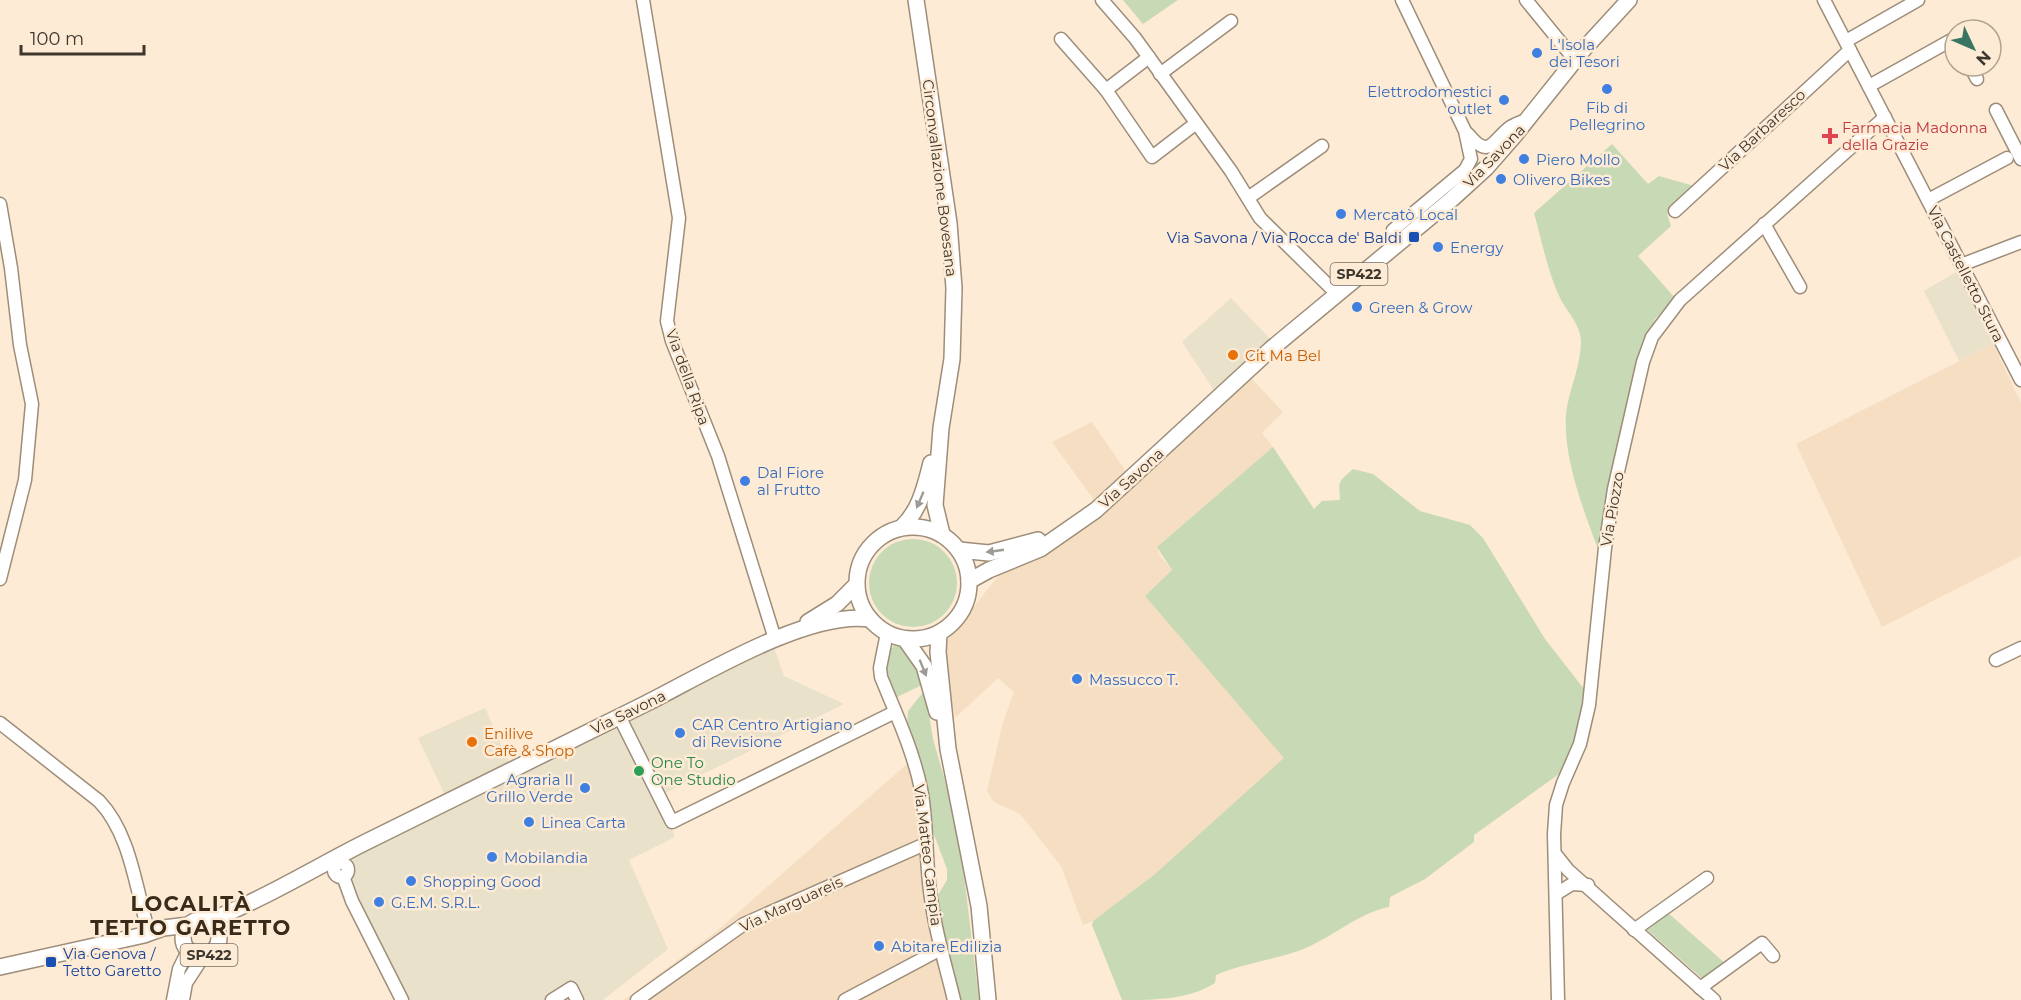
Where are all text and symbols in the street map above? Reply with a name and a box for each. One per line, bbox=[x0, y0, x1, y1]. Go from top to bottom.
scale bar bbox=[21, 18, 144, 56]
north arrow bbox=[1943, 18, 2003, 78]
text: 100 m bbox=[30, 28, 84, 50]
place label: L'Isola dei Tesori bbox=[1549, 35, 1620, 71]
marker: L'Isola dei Tesori bbox=[1530, 46, 1544, 60]
text: N bbox=[1972, 47, 1995, 69]
street label: Circonvallazione Bovesana bbox=[918, 78, 962, 278]
place label: Elettrodomestici outlet bbox=[1367, 82, 1492, 118]
marker: Fib di Pellegrino bbox=[1600, 82, 1614, 96]
street label: Via Barbaresco bbox=[1715, 85, 1809, 175]
marker: Elettrodomestici outlet bbox=[1497, 93, 1511, 107]
place label: Fib di Pellegrino bbox=[1569, 98, 1645, 134]
place label: Farmacia Madonna della Grazie bbox=[1842, 118, 1988, 154]
street label: Via Savona bbox=[1459, 120, 1529, 192]
marker: Farmacia Madonna della Grazie bbox=[1823, 129, 1837, 143]
place label: Piero Mollo bbox=[1536, 150, 1620, 169]
marker: Piero Mollo bbox=[1517, 152, 1531, 166]
place label: Olivero Bikes bbox=[1513, 170, 1610, 189]
marker: Olivero Bikes bbox=[1494, 172, 1508, 186]
street label: Via Castelletto Stura bbox=[1923, 203, 2009, 345]
place label: Mercatò Local bbox=[1353, 205, 1458, 224]
marker: Mercatò Local bbox=[1334, 207, 1348, 221]
place label: Via Savona / Via Rocca de' Baldi bbox=[1167, 228, 1402, 247]
marker: Via Savona / Via Rocca de' Baldi bbox=[1407, 230, 1421, 244]
place label: Energy bbox=[1450, 238, 1504, 257]
marker: Energy bbox=[1431, 240, 1445, 254]
road number: SP422 bbox=[1330, 263, 1388, 285]
place label: Green & Grow bbox=[1369, 298, 1473, 317]
marker: Green & Grow bbox=[1350, 300, 1364, 314]
street label: Via della Ripa bbox=[662, 326, 714, 428]
place label: Cit Ma Bel bbox=[1245, 346, 1321, 365]
marker: Cit Ma Bel bbox=[1226, 348, 1240, 362]
street label: Via Savona bbox=[1094, 444, 1168, 512]
place label: Dal Fiore al Frutto bbox=[757, 463, 824, 499]
street label: Via Piozzo bbox=[1596, 470, 1628, 548]
marker: Dal Fiore al Frutto bbox=[738, 474, 752, 488]
one-way arrow bbox=[915, 492, 924, 509]
one-way arrow bbox=[985, 547, 1004, 556]
one-way arrow bbox=[918, 659, 928, 677]
place label: Massucco T. bbox=[1089, 670, 1178, 689]
marker: Massucco T. bbox=[1070, 672, 1084, 686]
street label: Via Savona bbox=[587, 686, 669, 738]
place label: CAR Centro Artigiano di Revisione bbox=[692, 715, 852, 751]
place label: Enilive Cafè & Shop bbox=[484, 724, 574, 760]
marker: CAR Centro Artigiano di Revisione bbox=[673, 726, 687, 740]
marker: Enilive Cafè & Shop bbox=[465, 735, 479, 749]
place label: One To One Studio bbox=[651, 753, 736, 789]
marker: One To One Studio bbox=[632, 764, 646, 778]
place label: Agraria Il Grillo Verde bbox=[486, 770, 573, 806]
marker: Agraria Il Grillo Verde bbox=[578, 781, 592, 795]
street label: Via Matteo Campia bbox=[910, 783, 946, 927]
place label: Linea Carta bbox=[541, 813, 626, 832]
marker: Linea Carta bbox=[522, 815, 536, 829]
place label: Mobilandia bbox=[504, 848, 588, 867]
marker: Mobilandia bbox=[485, 850, 499, 864]
place label: Shopping Good bbox=[423, 872, 541, 891]
street label: Via Marguareis bbox=[736, 872, 846, 936]
marker: Shopping Good bbox=[404, 874, 418, 888]
district label: LOCALITÀ TETTO GARETTO bbox=[90, 891, 292, 940]
place label: G.E.M. S.R.L. bbox=[391, 893, 480, 912]
marker: G.E.M. S.R.L. bbox=[372, 895, 386, 909]
place label: Abitare Edilizia bbox=[891, 937, 1002, 956]
marker: Abitare Edilizia bbox=[872, 939, 886, 953]
place label: Via Genova / Tetto Garetto bbox=[63, 944, 161, 980]
road number: SP422 bbox=[180, 944, 238, 966]
marker: Via Genova / Tetto Garetto bbox=[44, 955, 58, 969]

